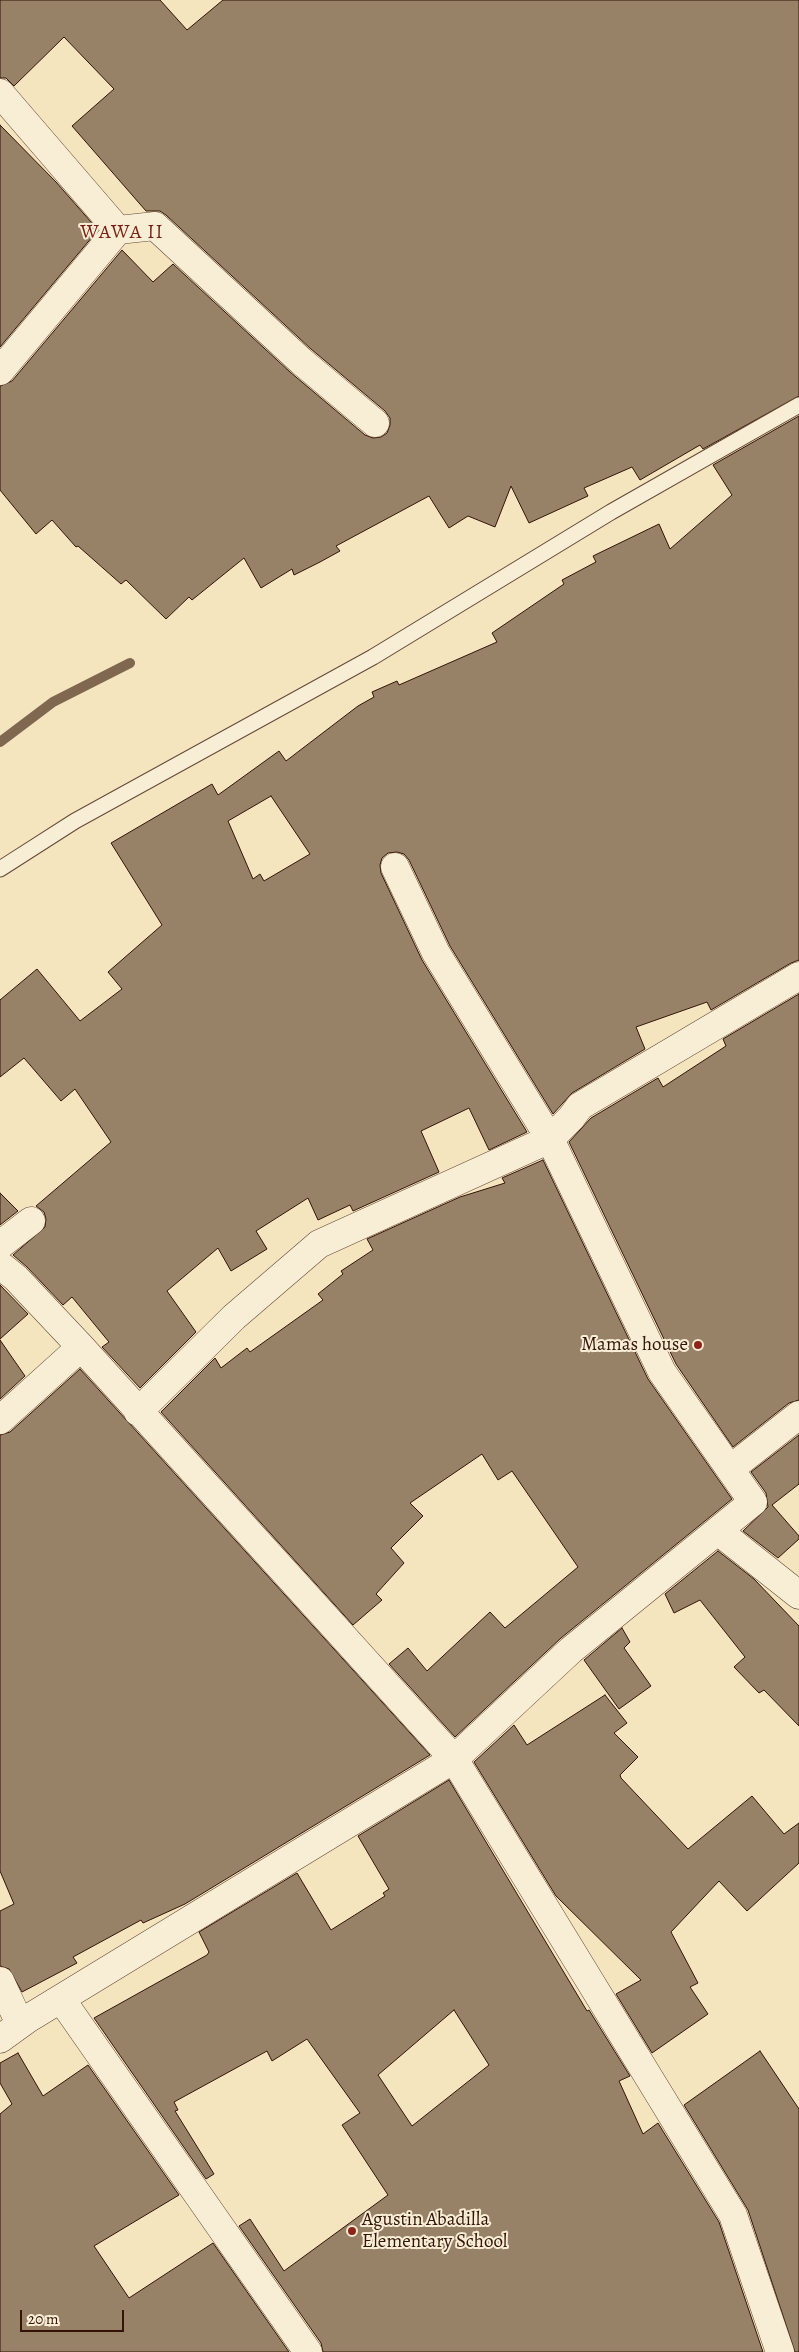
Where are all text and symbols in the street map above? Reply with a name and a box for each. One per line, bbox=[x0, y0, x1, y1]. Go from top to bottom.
district label: WAWA II bbox=[79, 221, 165, 245]
place label: Mamas house bbox=[581, 1334, 688, 1356]
marker: Mamas house bbox=[692, 1339, 704, 1351]
place label: Agustin Abadilla Elementary School bbox=[362, 2209, 507, 2253]
marker: Agustin Abadilla Elementary School bbox=[346, 2225, 358, 2237]
scale bar bbox=[22, 2300, 126, 2332]
text: 20 m bbox=[28, 2309, 59, 2329]

